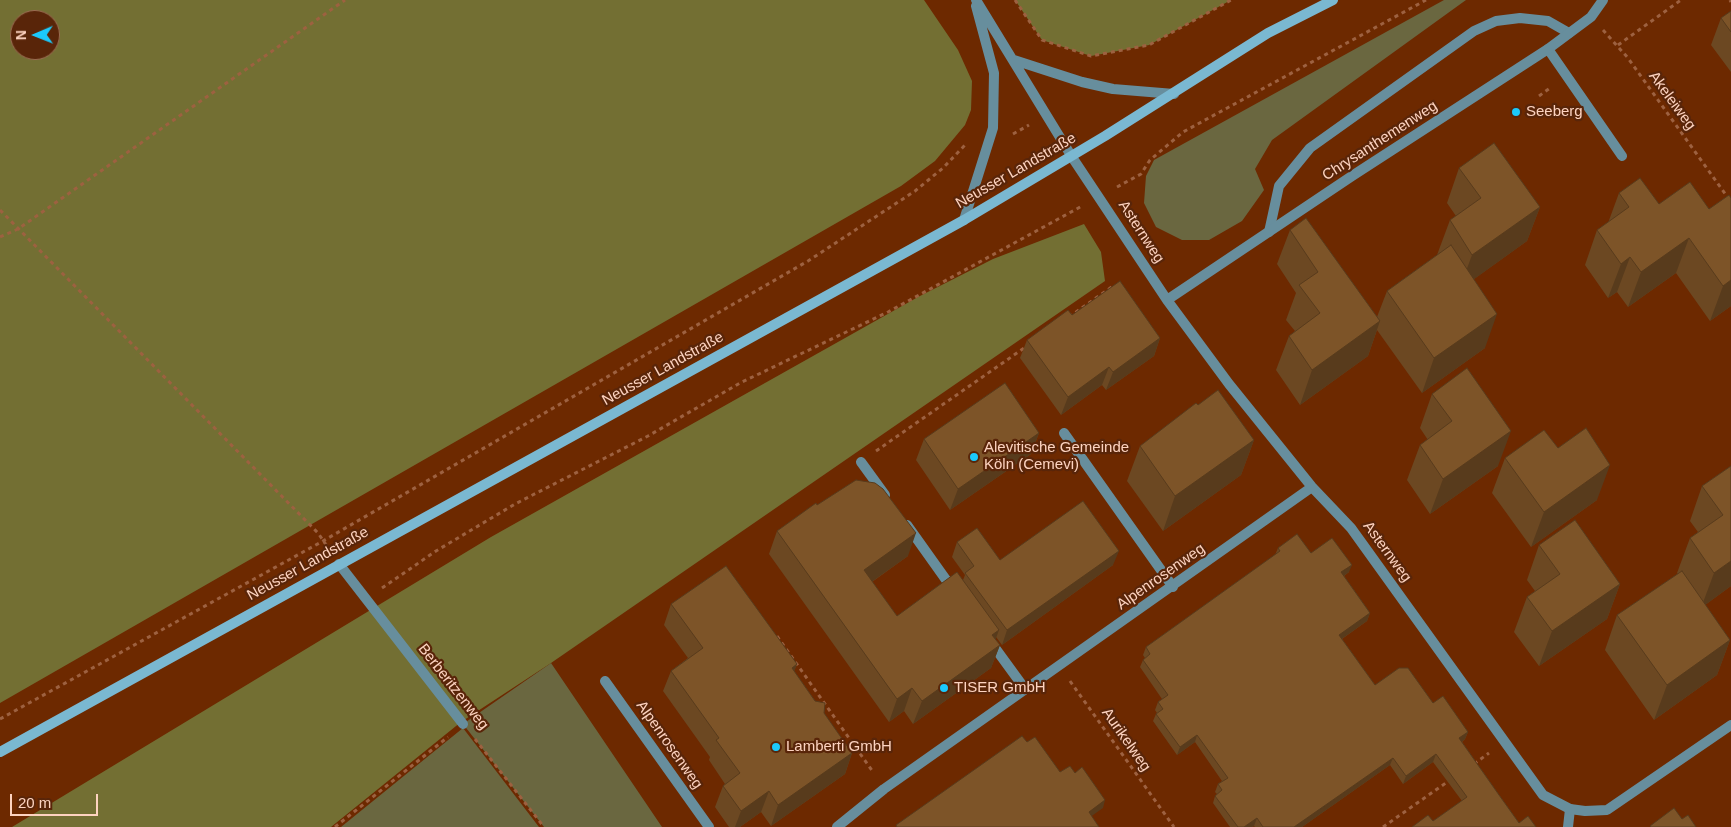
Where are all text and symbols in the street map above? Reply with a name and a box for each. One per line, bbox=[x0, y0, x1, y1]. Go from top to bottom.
north arrow bbox=[10, 10, 60, 60]
text: N bbox=[13, 30, 29, 40]
street label: Akeleiweg bbox=[1645, 68, 1699, 134]
street label: Chrysanthemenweg bbox=[1319, 97, 1441, 185]
place label: Seeberg bbox=[1526, 103, 1583, 121]
marker: Seeberg bbox=[1510, 106, 1522, 118]
street label: Neusser Landstraße bbox=[953, 129, 1079, 213]
street label: Asternweg bbox=[1114, 197, 1168, 267]
street label: Neusser Landstraße bbox=[599, 328, 727, 410]
place label: Alevitische Gemeinde Köln (Cemevi) bbox=[984, 439, 1129, 474]
marker: Alevitische Gemeinde Köln (Cemevi) bbox=[968, 451, 980, 463]
street label: Asternweg bbox=[1359, 518, 1415, 586]
street label: Neusser Landstraße bbox=[244, 523, 372, 605]
street label: Alpenrosenweg bbox=[1113, 540, 1209, 614]
street label: Berberitzenweg bbox=[414, 640, 492, 734]
place label: TISER GmbH bbox=[954, 679, 1046, 697]
marker: TISER GmbH bbox=[938, 682, 950, 694]
street label: Alpenrosenweg bbox=[632, 697, 706, 793]
street label: Aurikelweg bbox=[1098, 705, 1154, 775]
place label: Lamberti GmbH bbox=[786, 738, 892, 756]
marker: Lamberti GmbH bbox=[770, 741, 782, 753]
scale bar bbox=[12, 784, 100, 816]
text: 20 m bbox=[18, 794, 51, 811]

